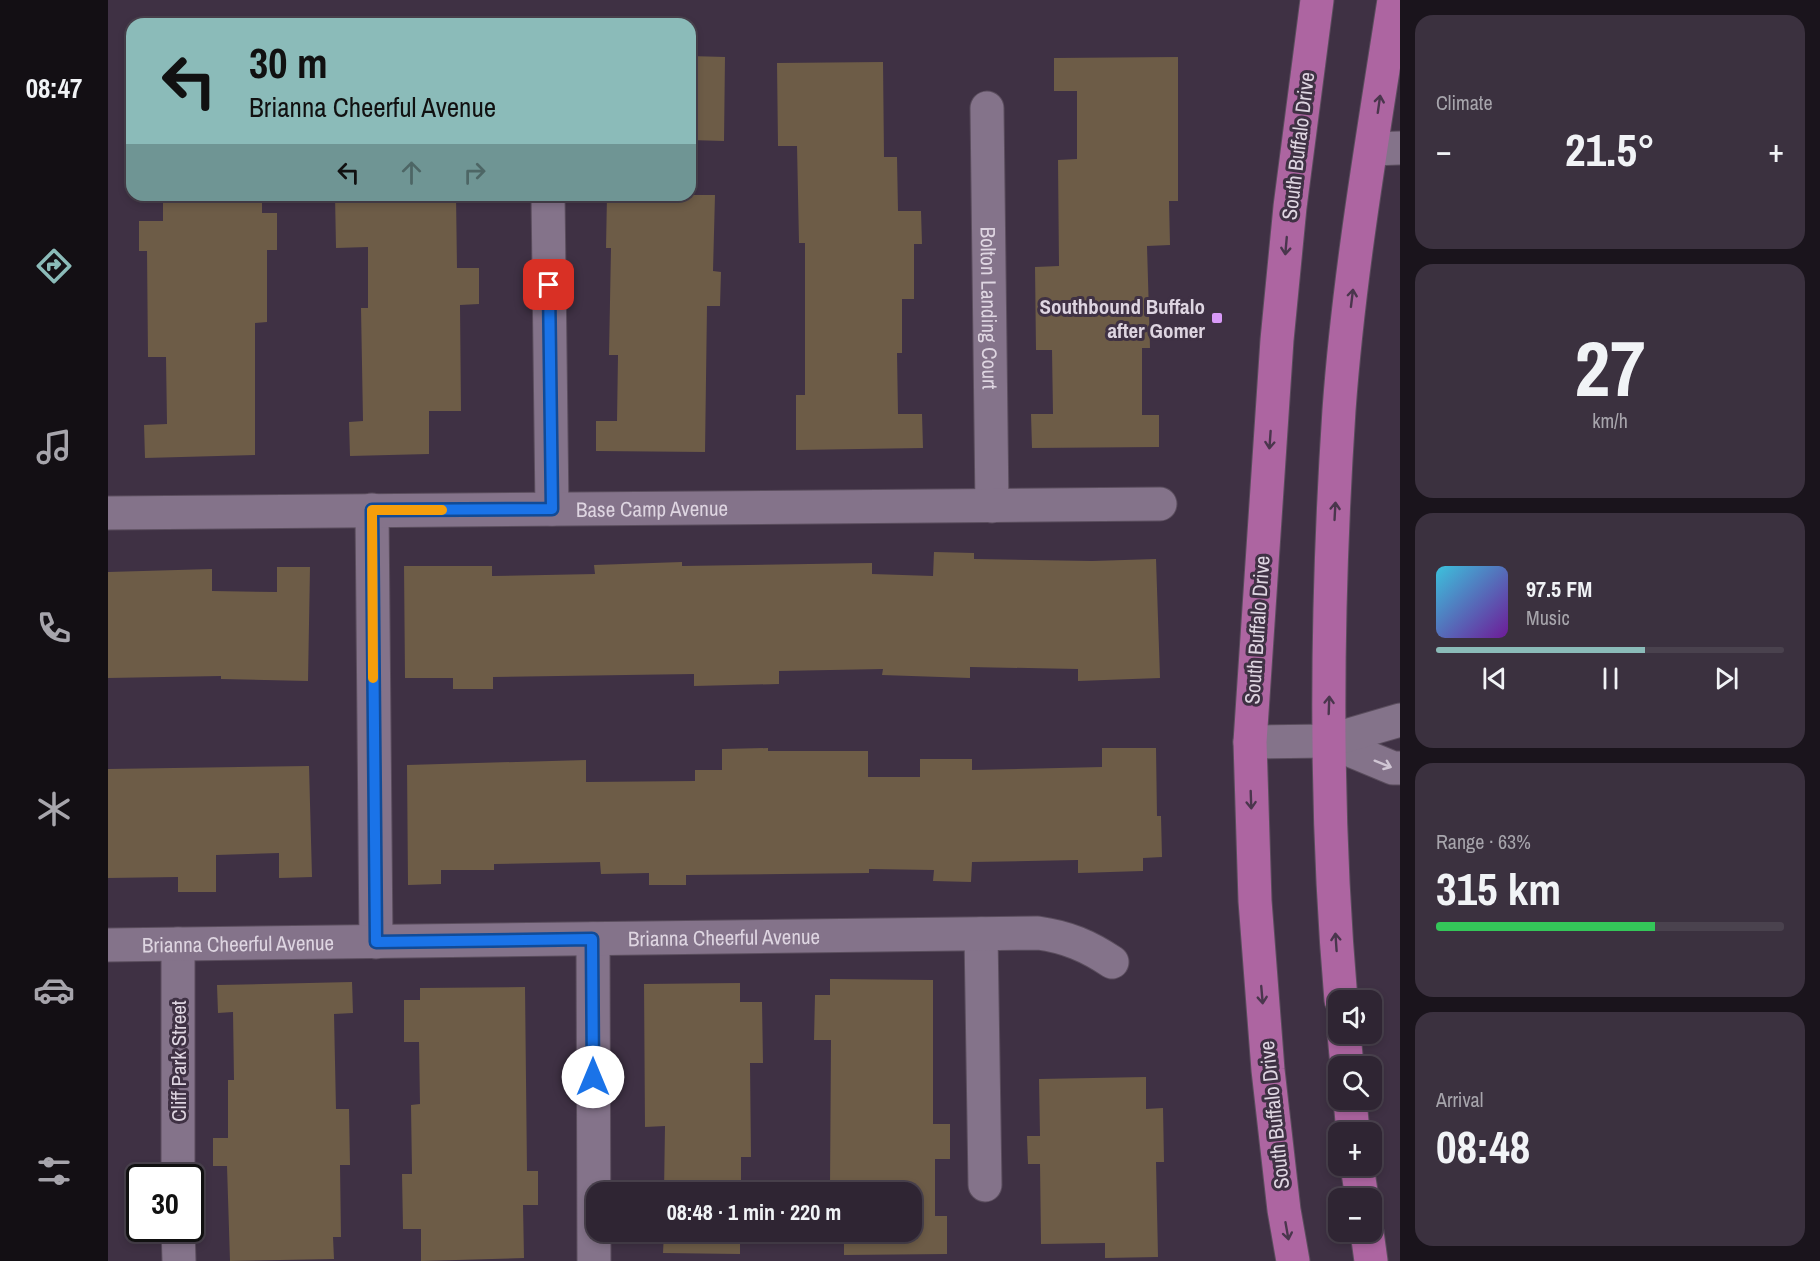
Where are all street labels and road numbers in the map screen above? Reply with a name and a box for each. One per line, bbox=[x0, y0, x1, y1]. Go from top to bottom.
street label: South Buffalo Drive bbox=[1275, 70, 1321, 222]
street label: Bolton Landing Court bbox=[974, 226, 1005, 390]
street label: Base Camp Avenue bbox=[576, 493, 728, 523]
street label: South Buffalo Drive bbox=[1237, 555, 1277, 705]
street label: Brianna Cheerful Avenue bbox=[628, 921, 820, 953]
street label: Brianna Cheerful Avenue bbox=[142, 928, 334, 959]
street label: Cliff Park Street bbox=[164, 1000, 193, 1122]
street label: South Buffalo Drive bbox=[1252, 1039, 1296, 1191]

